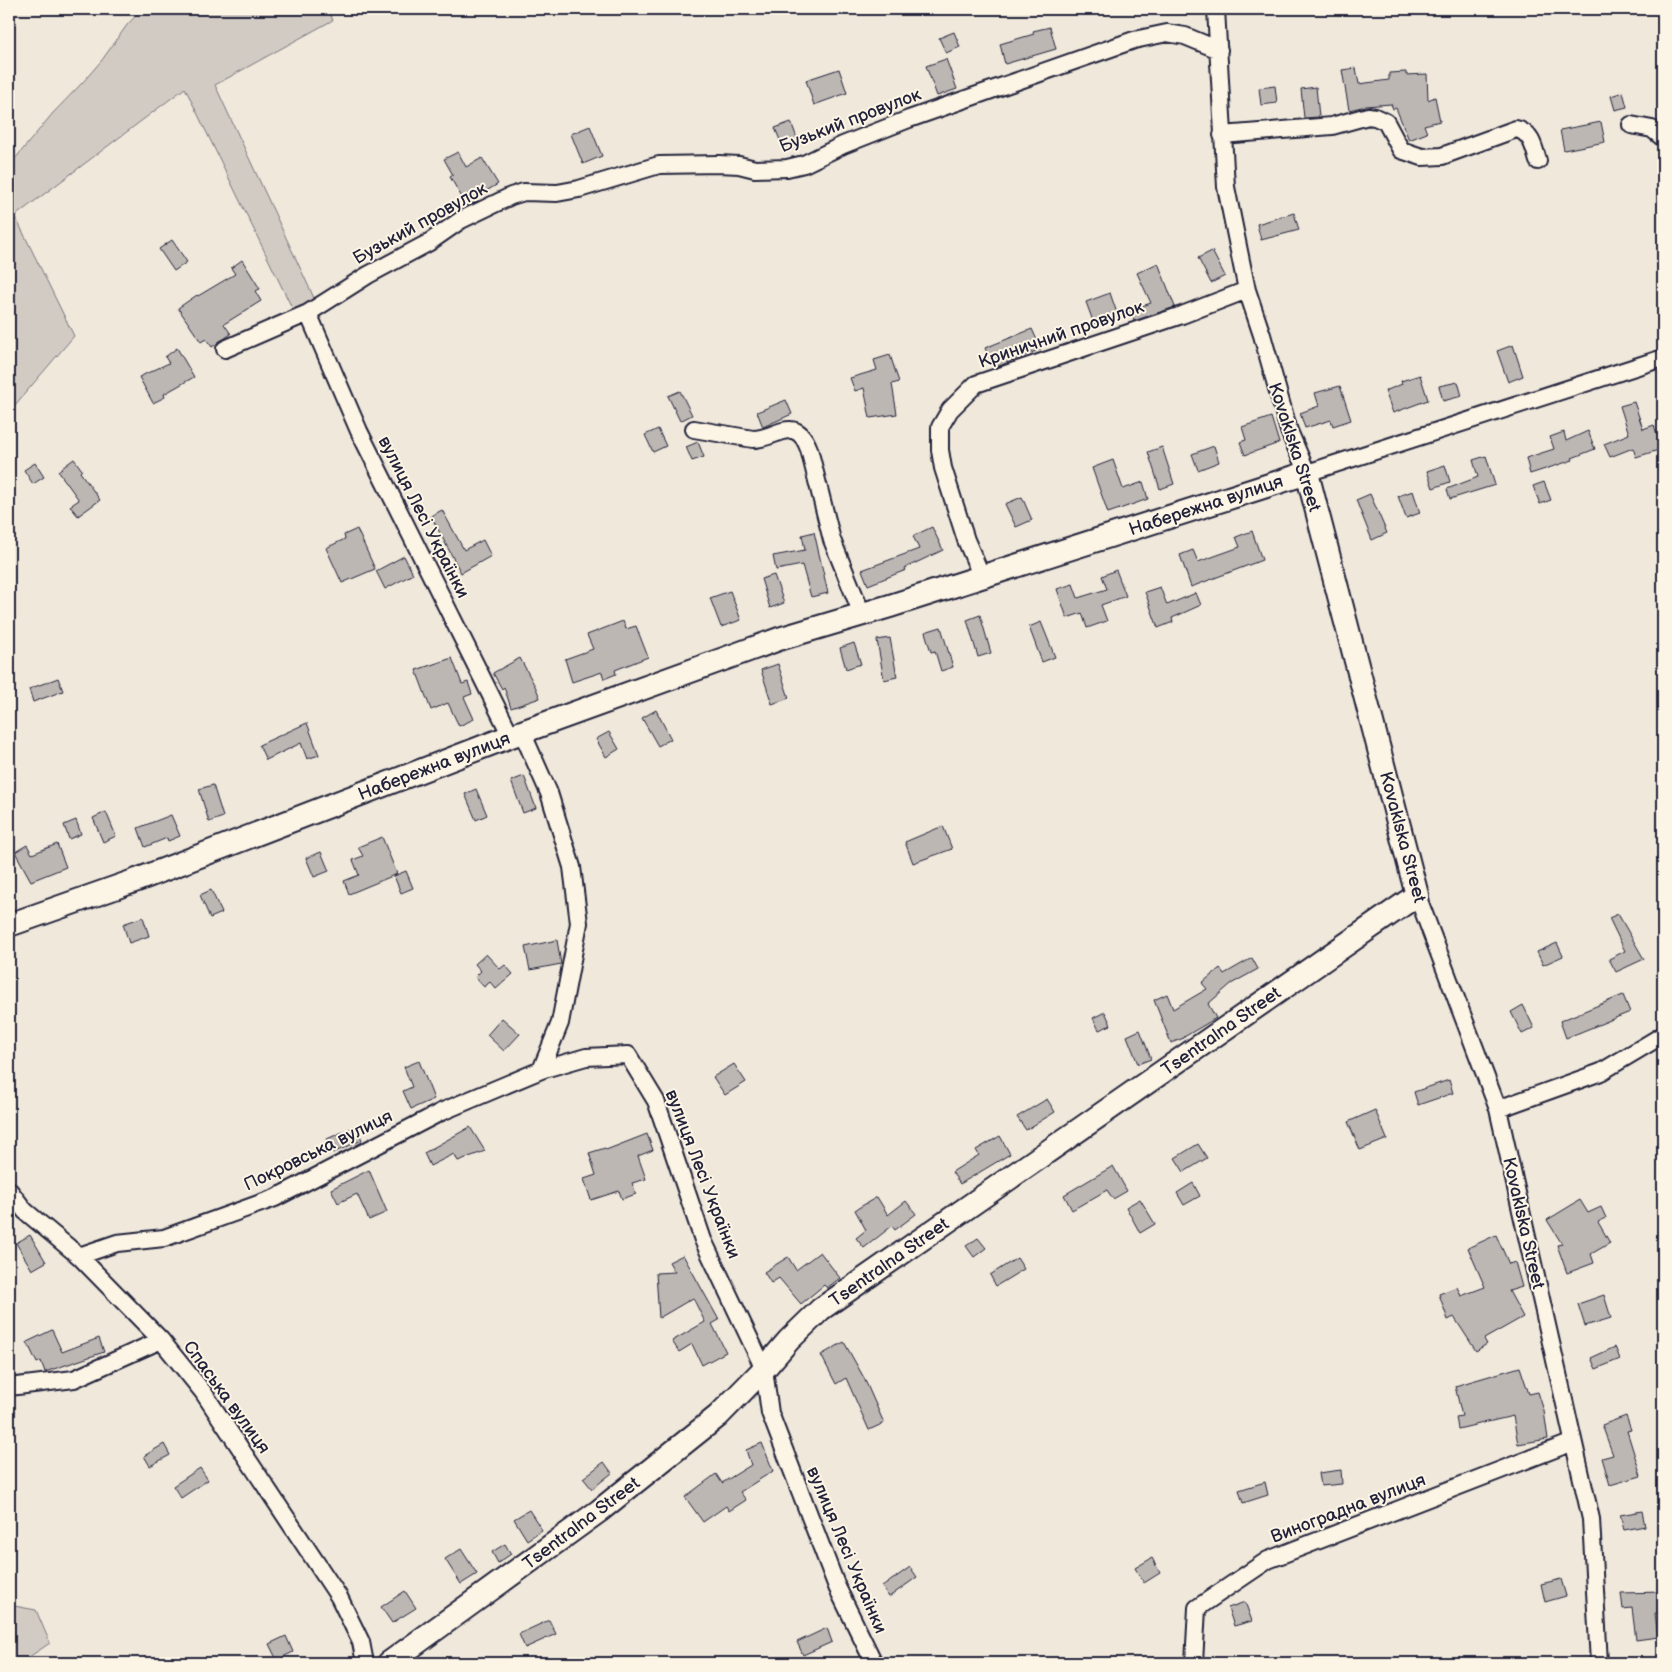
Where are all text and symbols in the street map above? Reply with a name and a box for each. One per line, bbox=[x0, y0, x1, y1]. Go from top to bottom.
street label: Бузький провулок bbox=[776, 84, 924, 157]
street label: Бузький провулок bbox=[350, 178, 491, 269]
street label: Криничний провулок bbox=[976, 296, 1147, 373]
street label: Kovaklska Street bbox=[1264, 380, 1325, 515]
street label: вулиця Лесі Українки bbox=[374, 433, 474, 602]
street label: Набережна вулиця bbox=[1126, 471, 1286, 540]
street label: Набережна вулиця bbox=[355, 728, 513, 805]
street label: Kovaklska Street bbox=[1375, 769, 1430, 905]
street label: Tsentralna Street bbox=[1158, 982, 1285, 1080]
street label: вулиця Лесі Українки bbox=[661, 1087, 744, 1262]
street label: Покровська вулиця bbox=[241, 1105, 396, 1196]
street label: Kovaklska Street bbox=[1498, 1155, 1549, 1291]
street label: Tsentralna Street bbox=[826, 1213, 953, 1311]
street label: Спаська вулиця bbox=[179, 1337, 275, 1458]
street label: вулиця Лесі Українки bbox=[802, 1464, 891, 1637]
street label: Виноградна вулиця bbox=[1268, 1469, 1429, 1548]
street label: Tsentralna Street bbox=[519, 1472, 644, 1574]

